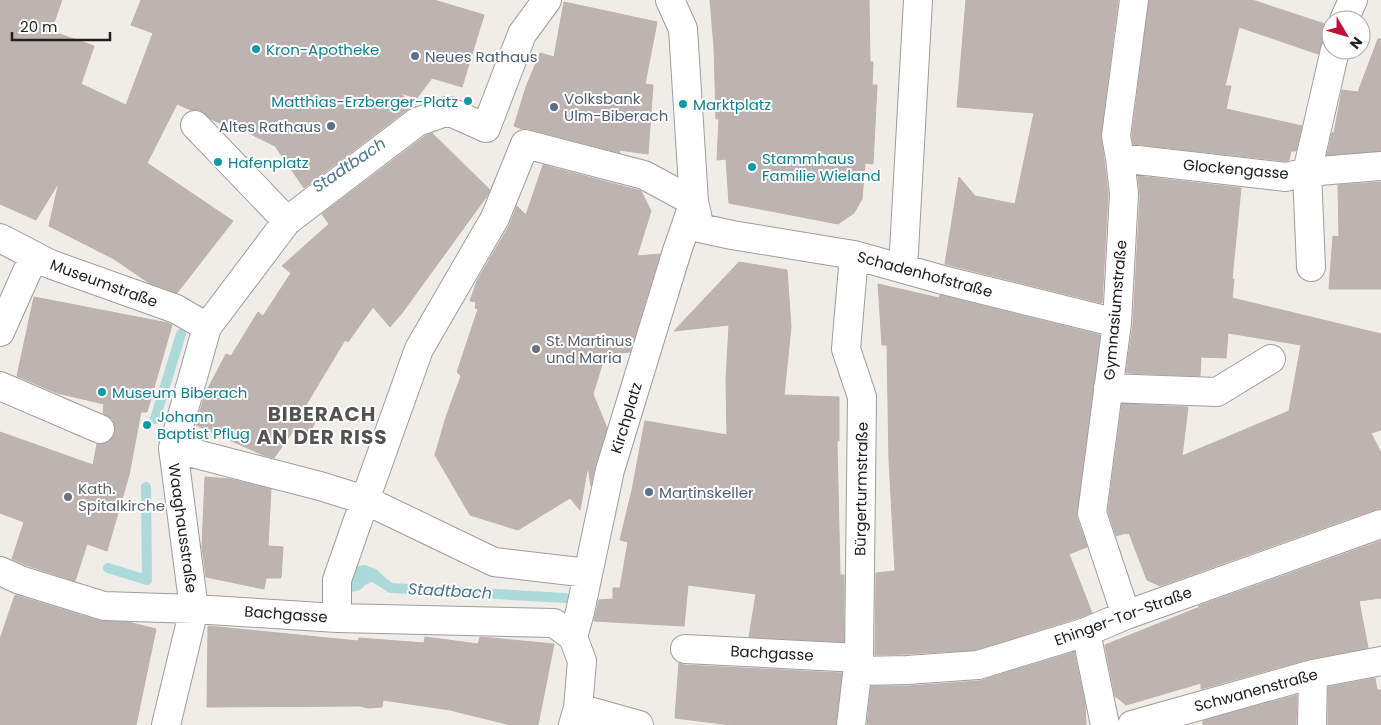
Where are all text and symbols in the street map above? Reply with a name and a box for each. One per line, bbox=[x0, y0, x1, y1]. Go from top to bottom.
scale bar bbox=[12, 10, 110, 42]
north arrow bbox=[1321, 10, 1371, 60]
text: 20 m bbox=[20, 16, 58, 37]
text: N bbox=[1345, 33, 1367, 53]
place label: Kron-Apotheke bbox=[266, 39, 379, 60]
marker: Kron-Apotheke bbox=[250, 43, 262, 55]
place label: Neues Rathaus bbox=[425, 46, 538, 67]
marker: Neues Rathaus bbox=[409, 50, 421, 62]
place label: Volksbank Ulm-Biberach bbox=[564, 88, 668, 126]
place label: Matthias-Erzberger-Platz bbox=[271, 91, 458, 112]
place label: Marktplatz bbox=[693, 94, 771, 115]
marker: Matthias-Erzberger-Platz bbox=[462, 95, 474, 107]
marker: Marktplatz bbox=[677, 98, 689, 110]
marker: Volksbank Ulm-Biberach bbox=[548, 101, 560, 113]
place label: Altes Rathaus bbox=[219, 116, 321, 137]
marker: Altes Rathaus bbox=[325, 120, 337, 132]
water label: Stadtbach bbox=[308, 132, 390, 198]
place label: Stammhaus Familie Wieland bbox=[762, 148, 881, 186]
place label: Hafenplatz bbox=[228, 152, 309, 173]
street label: Glockengasse bbox=[1182, 154, 1290, 184]
marker: Hafenplatz bbox=[212, 156, 224, 168]
marker: Stammhaus Familie Wieland bbox=[746, 161, 758, 173]
street label: Gymnasiumstraße bbox=[1098, 239, 1132, 381]
street label: Schadenhofstraße bbox=[855, 246, 995, 302]
street label: Museumstraße bbox=[47, 254, 161, 312]
place label: St. Martinus und Maria bbox=[546, 330, 632, 368]
marker: St. Martinus und Maria bbox=[530, 343, 542, 355]
street label: Kirchplatz bbox=[605, 380, 647, 456]
place label: Museum Biberach bbox=[112, 382, 247, 403]
marker: Museum Biberach bbox=[96, 386, 108, 398]
district label: BIBERACH AN DER RISS bbox=[256, 400, 388, 451]
place label: Johann Baptist Pflug bbox=[157, 406, 250, 444]
marker: Johann Baptist Pflug bbox=[141, 419, 153, 431]
street label: Bürgerturmstraße bbox=[849, 422, 873, 556]
street label: Waaghausstraße bbox=[164, 462, 202, 594]
place label: Kath. Spitalkirche bbox=[78, 478, 165, 516]
place label: Martinskeller bbox=[659, 482, 754, 503]
marker: Martinskeller bbox=[643, 486, 655, 498]
marker: Kath. Spitalkirche bbox=[62, 491, 74, 503]
water label: Stadtbach bbox=[407, 577, 493, 605]
street label: Ehinger-Tor-Straße bbox=[1051, 581, 1195, 651]
street label: Bachgasse bbox=[244, 601, 328, 627]
street label: Bachgasse bbox=[730, 640, 814, 666]
street label: Schwanenstraße bbox=[1192, 663, 1320, 717]

